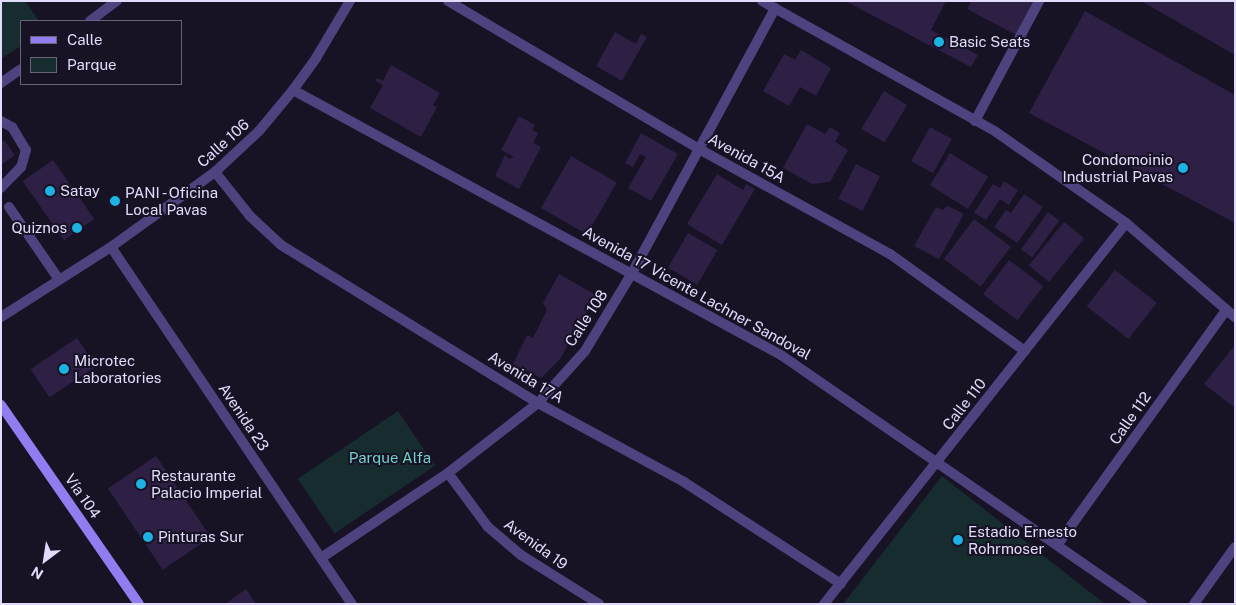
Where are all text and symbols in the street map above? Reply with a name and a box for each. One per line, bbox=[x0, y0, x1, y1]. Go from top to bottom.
legend bbox=[20, 20, 182, 85]
text: Calle bbox=[67, 31, 103, 48]
place label: Basic Seats bbox=[949, 33, 1030, 51]
marker: Basic Seats bbox=[933, 36, 945, 48]
text: Parque bbox=[67, 56, 117, 73]
street label: Calle 106 bbox=[193, 115, 253, 171]
street label: Avenida 15A bbox=[705, 129, 789, 187]
place label: Condomoinio Industrial Pavas bbox=[1062, 150, 1173, 185]
marker: Condomoinio Industrial Pavas bbox=[1177, 162, 1189, 174]
place label: Satay bbox=[60, 182, 100, 200]
place label: PANI - Oficina Local Pavas bbox=[125, 183, 222, 218]
marker: Satay bbox=[44, 185, 56, 197]
marker: PANI - Oficina Local Pavas bbox=[109, 195, 121, 207]
place label: Quiznos bbox=[11, 219, 67, 237]
marker: Quiznos bbox=[71, 222, 83, 234]
street label: Avenida 17 Vicente Lachner Sandoval bbox=[580, 222, 814, 364]
street label: Calle 108 bbox=[561, 286, 611, 350]
street label: Avenida 17A bbox=[485, 347, 567, 407]
place label: Microtec Laboratories bbox=[74, 351, 161, 386]
marker: Microtec Laboratories bbox=[58, 363, 70, 375]
street label: Calle 110 bbox=[938, 375, 990, 433]
street label: Avenida 23 bbox=[215, 380, 273, 454]
street label: Calle 112 bbox=[1105, 388, 1155, 448]
park label: Parque Alfa bbox=[349, 449, 431, 467]
place label: Restaurante Palacio Imperial bbox=[151, 466, 262, 501]
street label: Vía 104 bbox=[61, 470, 105, 522]
marker: Restaurante Palacio Imperial bbox=[135, 478, 147, 490]
street label: Avenida 19 bbox=[501, 515, 571, 573]
place label: Estadio Ernesto Rohrmoser bbox=[968, 522, 1077, 557]
place label: Pinturas Sur bbox=[158, 528, 244, 546]
marker: Pinturas Sur bbox=[142, 531, 154, 543]
marker: Estadio Ernesto Rohrmoser bbox=[952, 534, 964, 546]
north arrow bbox=[20, 535, 70, 585]
text: N bbox=[28, 563, 46, 583]

